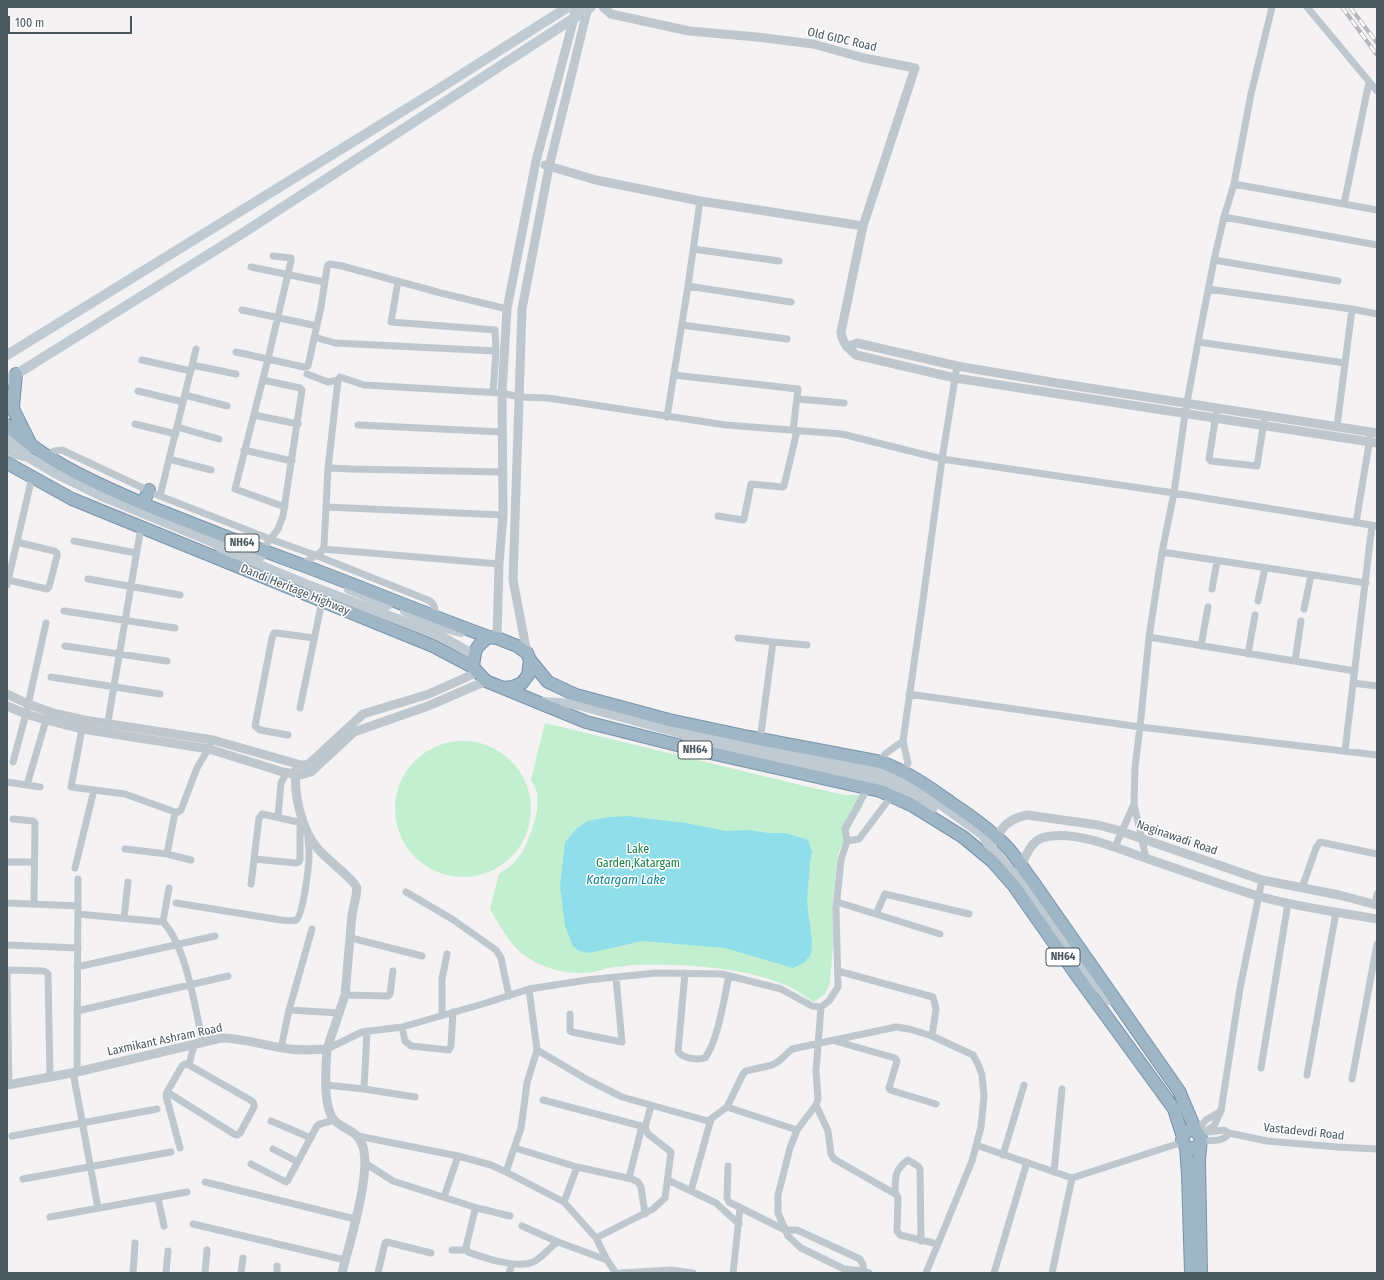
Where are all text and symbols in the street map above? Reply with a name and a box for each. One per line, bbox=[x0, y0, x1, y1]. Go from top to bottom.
scale bar bbox=[10, 8, 134, 34]
text: 100 m bbox=[15, 16, 44, 30]
street label: Old GIDC Road bbox=[806, 25, 878, 55]
road number: NH64 bbox=[225, 534, 259, 552]
street label: Dandi Heritage Highway bbox=[238, 561, 352, 619]
road number: NH64 bbox=[678, 741, 712, 759]
street label: Naginawadi Road bbox=[1135, 817, 1219, 859]
park label: Lake Garden,Katargam bbox=[596, 843, 680, 871]
water label: Katargam Lake bbox=[586, 872, 666, 888]
road number: NH64 bbox=[1046, 948, 1080, 966]
street label: Laxmikant Ashram Road bbox=[106, 1021, 224, 1059]
street label: Vastadevdi Road bbox=[1263, 1121, 1345, 1143]

